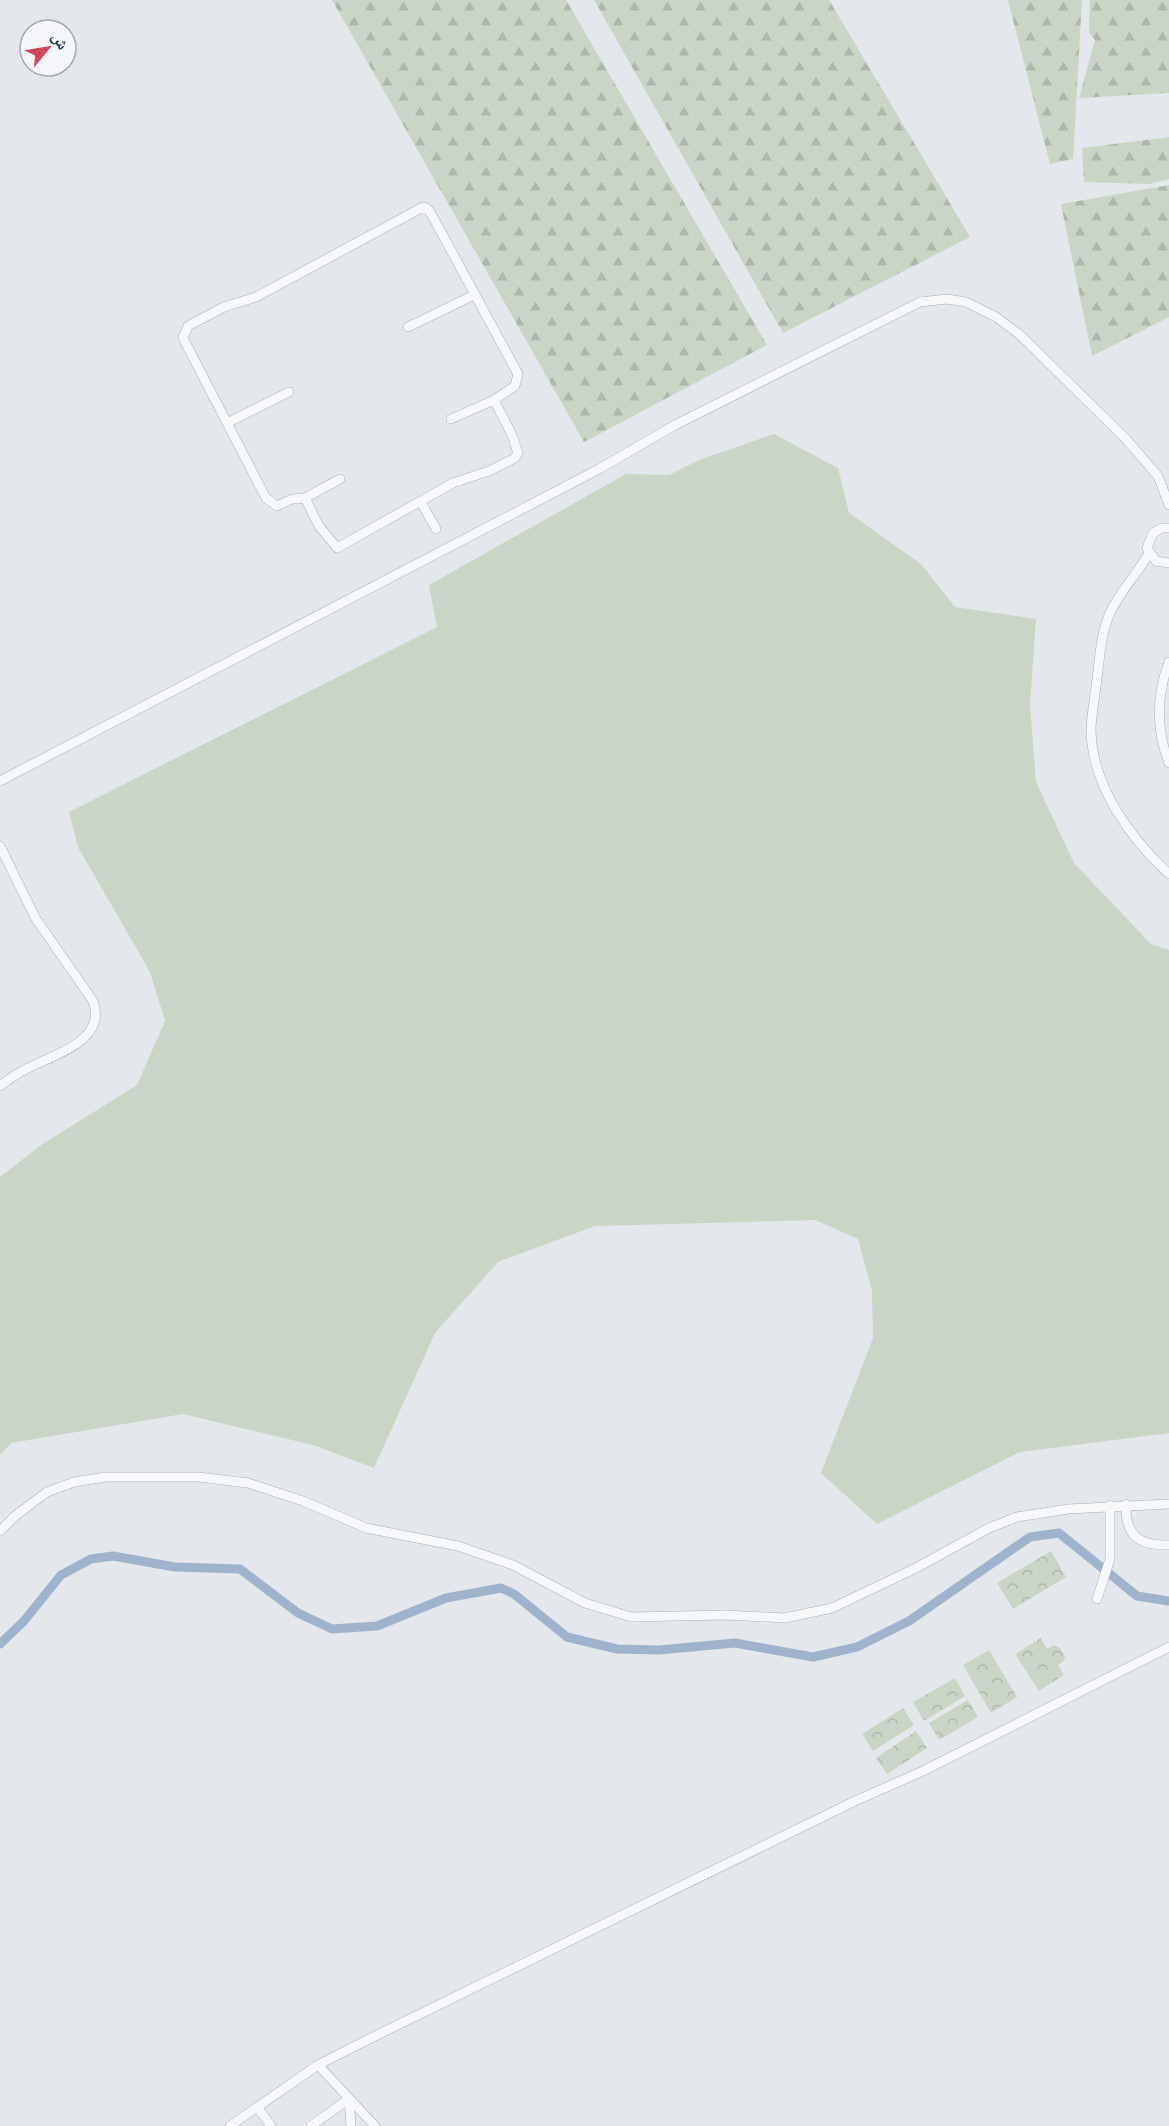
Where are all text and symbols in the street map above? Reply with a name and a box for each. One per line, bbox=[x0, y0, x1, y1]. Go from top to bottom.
north arrow bbox=[18, 18, 78, 78]
text: ش bbox=[48, 28, 74, 53]

